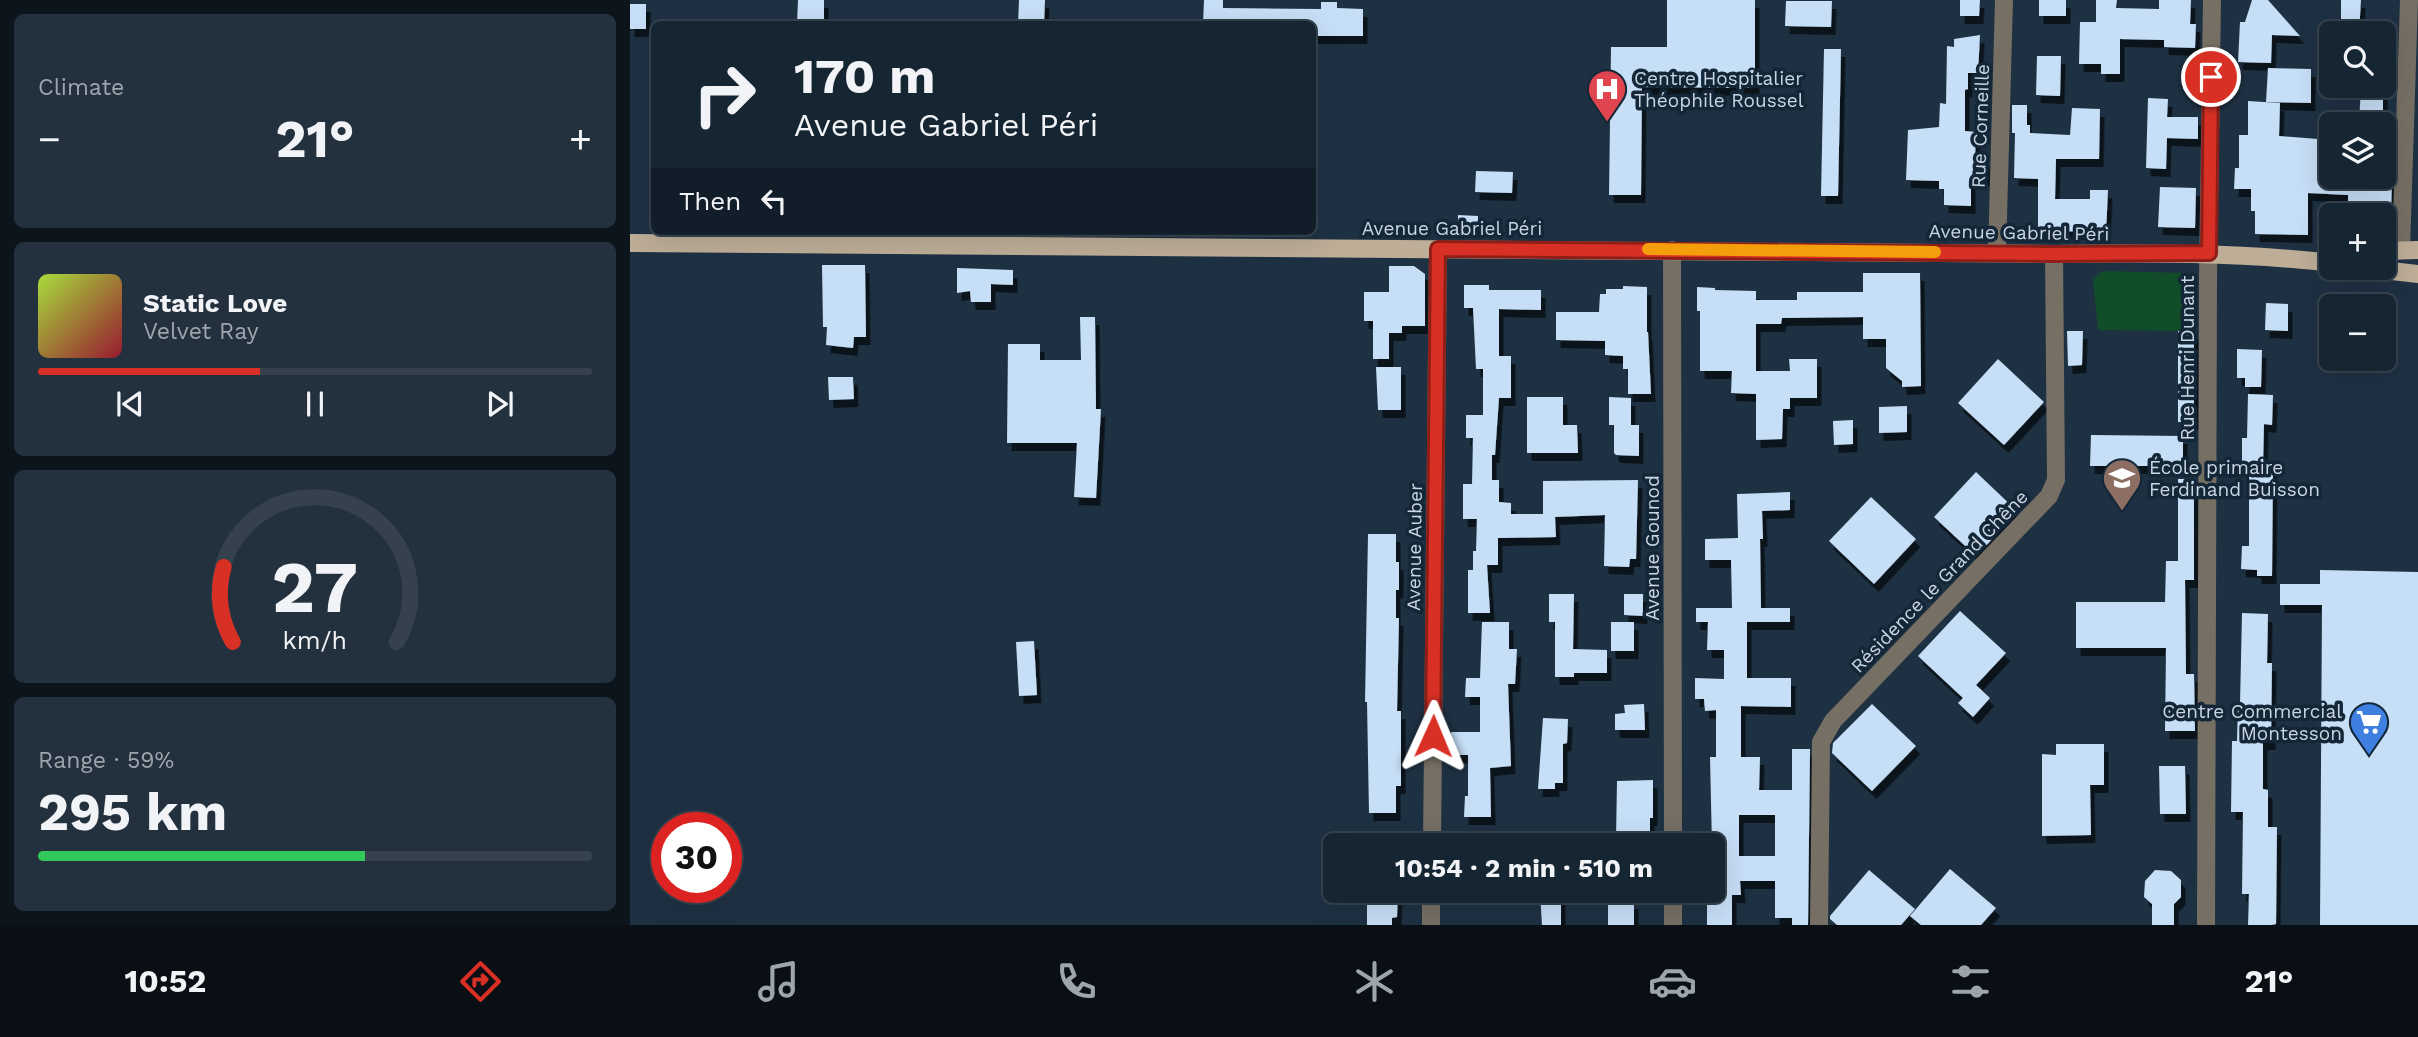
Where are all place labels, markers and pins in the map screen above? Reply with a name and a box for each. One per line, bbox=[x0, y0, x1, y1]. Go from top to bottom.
pin bbox=[2181, 47, 2241, 107]
place label: Centre Hospitalier Théophile Roussel bbox=[1634, 67, 1804, 112]
hospital icon: Centre Hospitalier Théophile Roussel bbox=[1586, 68, 1628, 123]
place label: École primaire Ferdinand Buisson bbox=[2149, 456, 2320, 501]
school or university icon: École primaire Ferdinand Buisson bbox=[2101, 457, 2143, 512]
place label: Centre Commercial Montesson bbox=[2162, 700, 2342, 745]
supermarket icon: Centre Commercial Montesson bbox=[2348, 701, 2390, 756]

